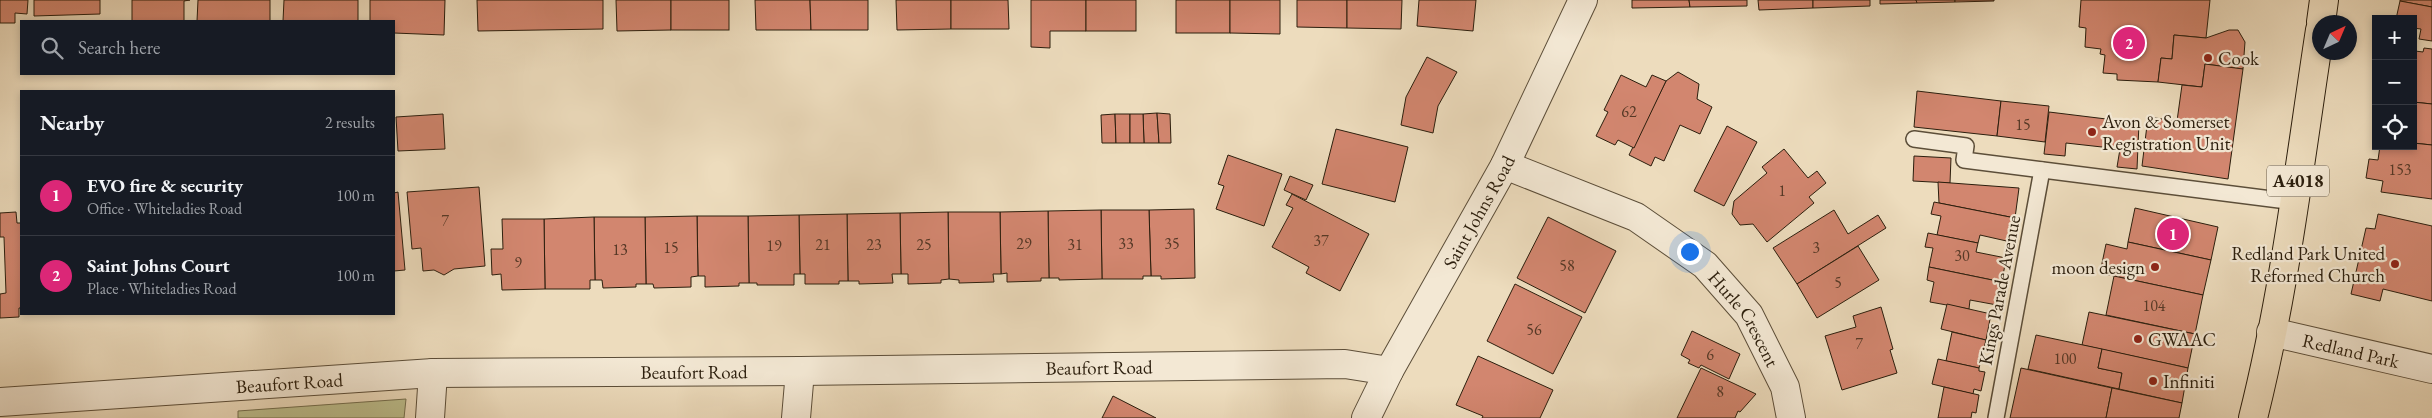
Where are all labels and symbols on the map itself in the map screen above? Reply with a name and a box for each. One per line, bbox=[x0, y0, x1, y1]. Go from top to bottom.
north arrow bbox=[2312, 15, 2357, 60]
pin: 2 bbox=[2113, 24, 2145, 62]
place label: Cook bbox=[2218, 46, 2260, 71]
marker: Cook bbox=[2202, 52, 2214, 64]
house number: 62 bbox=[1621, 101, 1637, 122]
place label: Avon & Somerset Registration Unit bbox=[2101, 109, 2230, 156]
house number: 15 bbox=[2015, 114, 2031, 135]
marker: Avon & Somerset Registration Unit bbox=[2086, 126, 2098, 138]
street label: Saint Johns Road bbox=[1437, 151, 1521, 273]
house number: 153 bbox=[2388, 159, 2412, 180]
road number: A4018 bbox=[2267, 166, 2329, 197]
house number: 1 bbox=[1778, 180, 1786, 201]
house number: 7 bbox=[441, 210, 449, 231]
street label: Kings Parade Avenue bbox=[1973, 213, 2026, 367]
pin: 1 bbox=[2157, 215, 2189, 253]
house number: 37 bbox=[1313, 230, 1329, 251]
house number: 29 bbox=[1016, 233, 1032, 254]
house number: 33 bbox=[1118, 233, 1134, 254]
house number: 35 bbox=[1164, 233, 1180, 254]
house number: 21 bbox=[815, 234, 831, 255]
house number: 23 bbox=[866, 234, 882, 255]
house number: 25 bbox=[916, 234, 932, 255]
house number: 31 bbox=[1067, 234, 1083, 255]
house number: 19 bbox=[766, 235, 782, 256]
house number: 15 bbox=[663, 237, 679, 258]
house number: 3 bbox=[1812, 237, 1820, 258]
house number: 13 bbox=[612, 239, 628, 260]
your location bbox=[1677, 239, 1703, 265]
place label: Redland Park United Reformed Church bbox=[2231, 241, 2385, 288]
house number: 30 bbox=[1954, 245, 1970, 266]
house number: 9 bbox=[514, 252, 522, 273]
house number: 58 bbox=[1559, 255, 1575, 276]
place label: moon design bbox=[2051, 255, 2145, 280]
marker: Redland Park United Reformed Church bbox=[2389, 258, 2401, 270]
marker: moon design bbox=[2149, 261, 2161, 273]
street label: Hurle Crescent bbox=[1703, 265, 1785, 371]
house number: 5 bbox=[1834, 272, 1842, 293]
house number: 104 bbox=[2142, 295, 2166, 316]
house number: 56 bbox=[1526, 319, 1542, 340]
place label: GWAAC bbox=[2148, 327, 2216, 352]
street label: Redland Park bbox=[2300, 328, 2403, 374]
house number: 7 bbox=[1855, 333, 1863, 354]
marker: GWAAC bbox=[2132, 333, 2144, 345]
house number: 6 bbox=[1706, 344, 1714, 365]
house number: 100 bbox=[2053, 348, 2077, 369]
street label: Beaufort Road bbox=[1045, 354, 1153, 381]
street label: Beaufort Road bbox=[640, 359, 748, 385]
street label: Beaufort Road bbox=[235, 367, 344, 399]
place label: Infiniti bbox=[2163, 369, 2215, 394]
marker: Infiniti bbox=[2147, 375, 2159, 387]
house number: 8 bbox=[1716, 381, 1724, 402]

